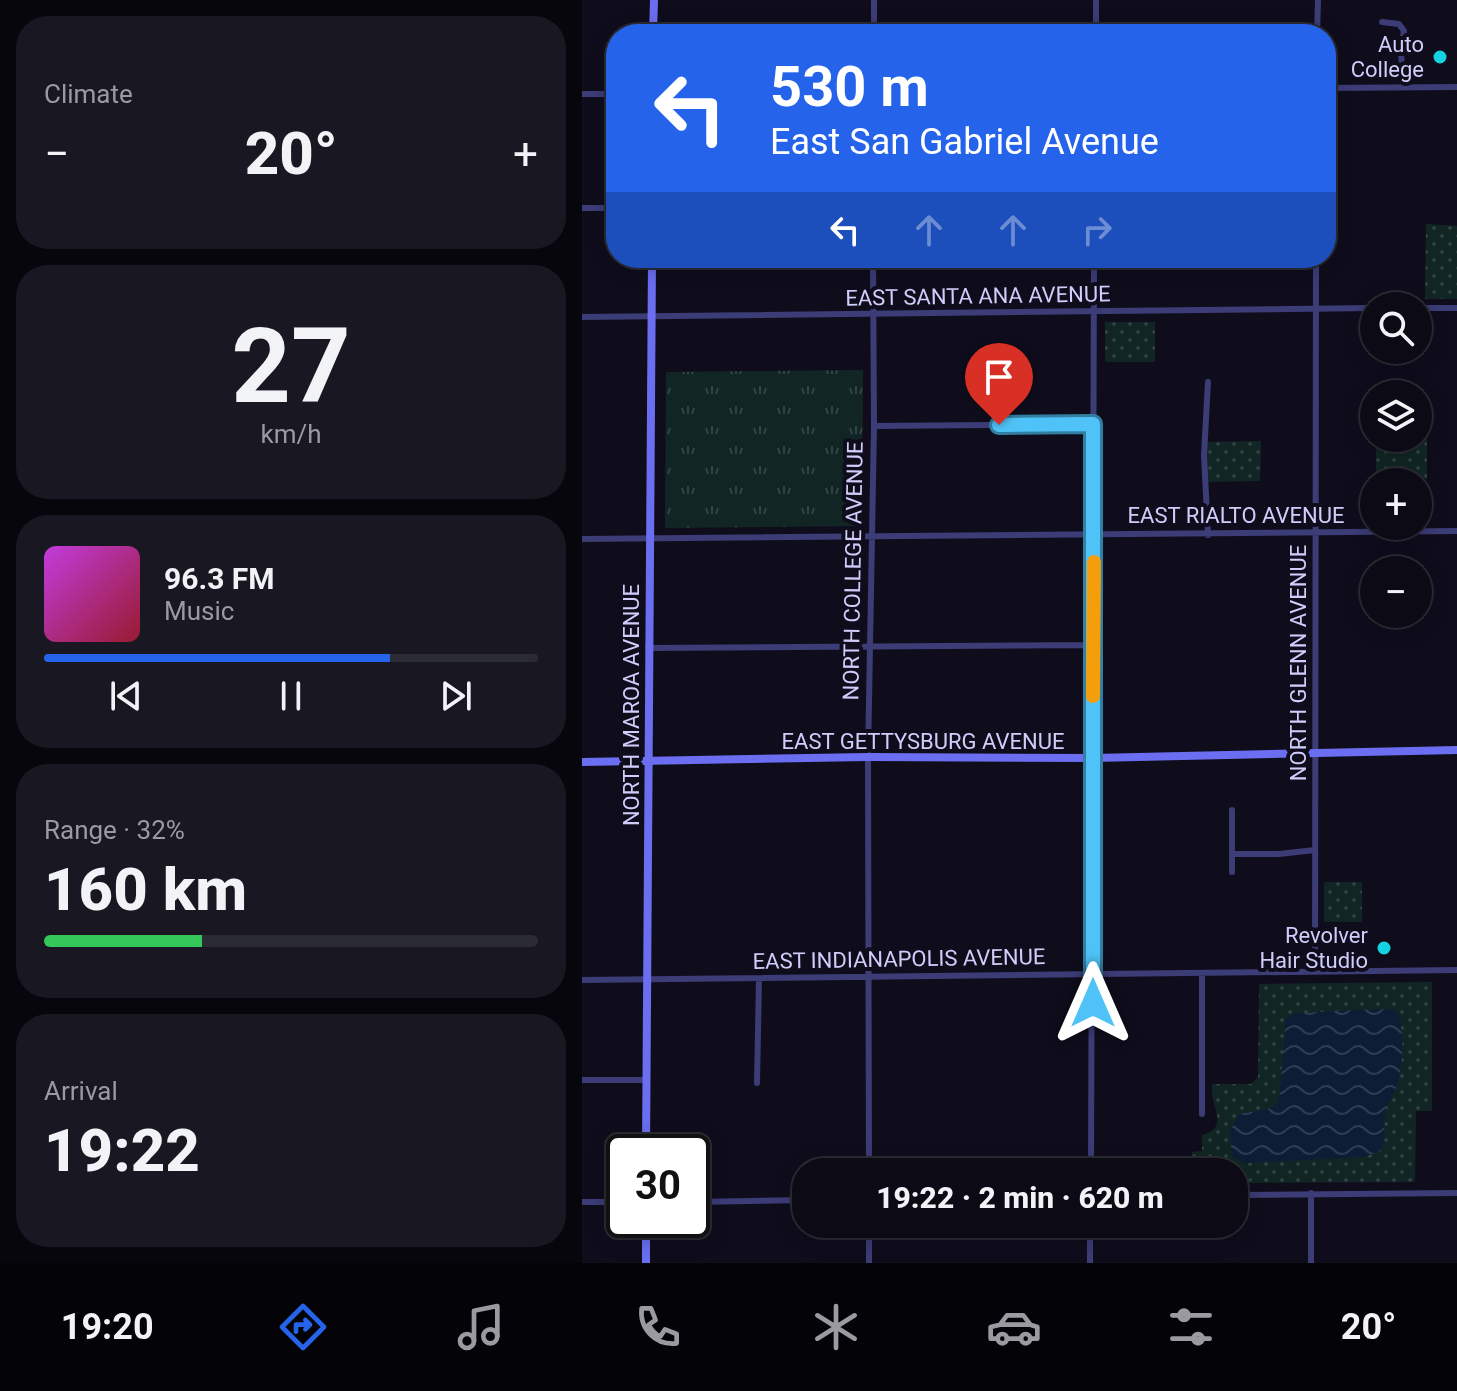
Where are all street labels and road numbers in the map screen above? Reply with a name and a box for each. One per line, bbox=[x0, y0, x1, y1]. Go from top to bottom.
street label: EAST SANTA ANA AVENUE bbox=[845, 281, 1111, 311]
street label: NORTH COLLEGE AVENUE bbox=[838, 441, 868, 701]
street label: EAST RIALTO AVENUE bbox=[1128, 503, 1344, 528]
street label: NORTH GLENN AVENUE bbox=[1286, 545, 1311, 781]
street label: NORTH MAROA AVENUE bbox=[619, 584, 644, 826]
street label: EAST GETTYSBURG AVENUE bbox=[782, 729, 1064, 754]
street label: EAST INDIANAPOLIS AVENUE bbox=[752, 944, 1046, 974]

